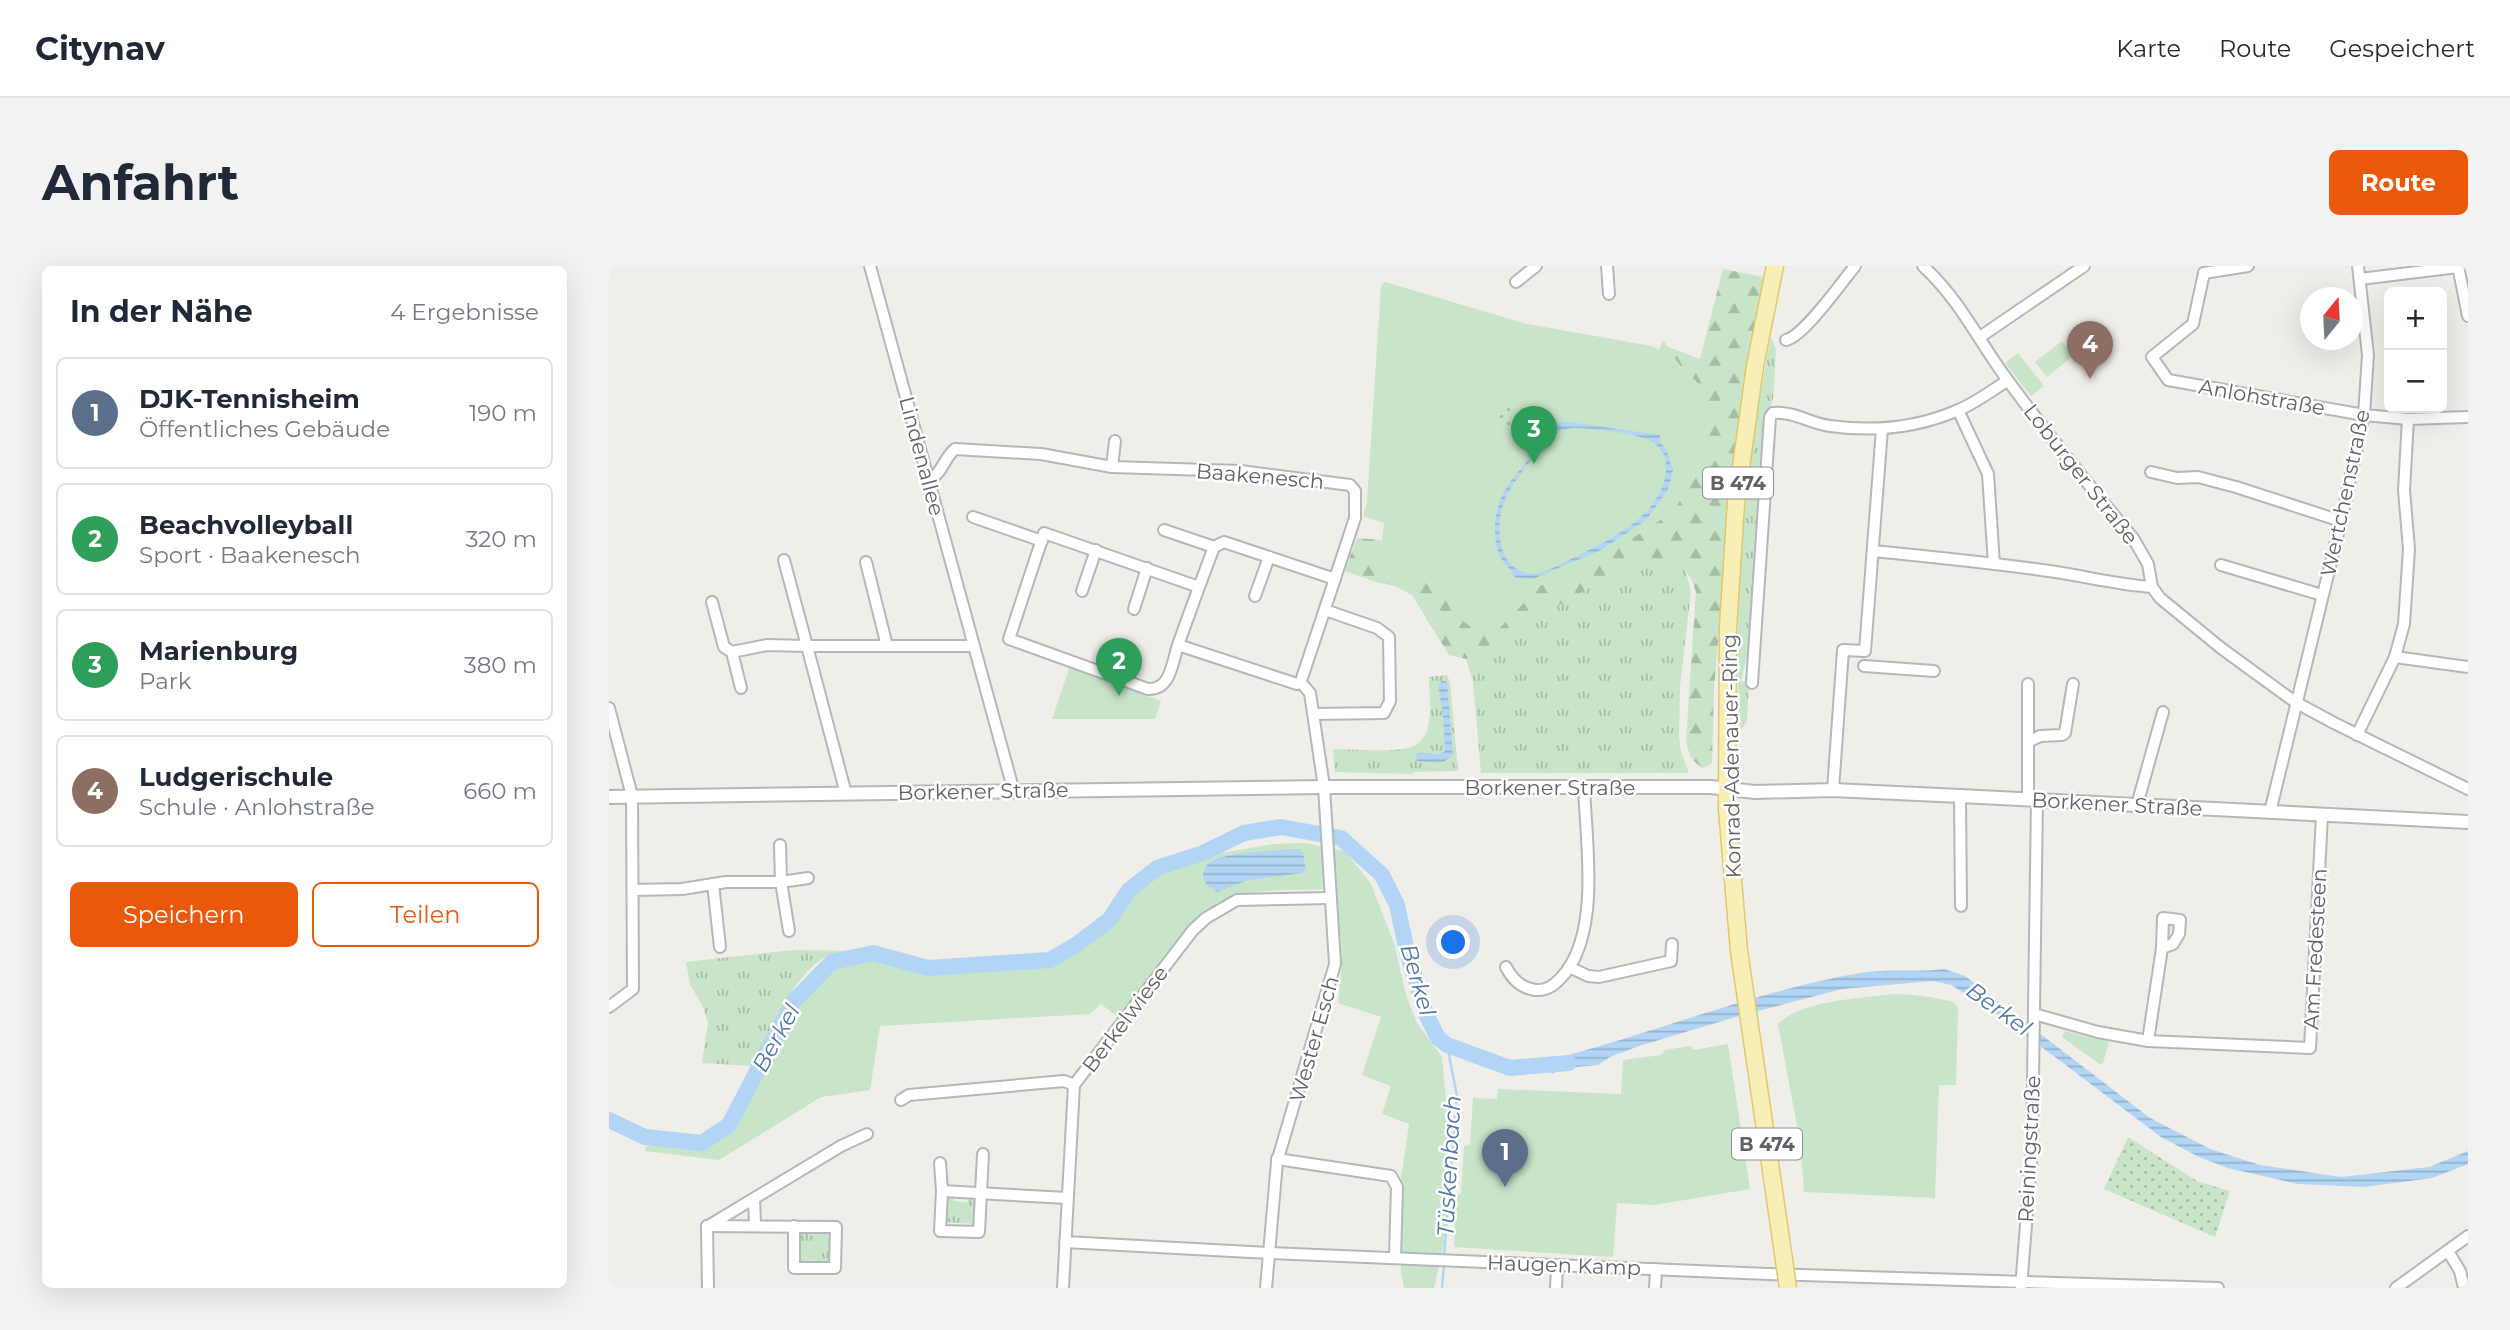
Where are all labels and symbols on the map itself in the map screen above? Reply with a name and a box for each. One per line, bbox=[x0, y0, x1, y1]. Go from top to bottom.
north arrow bbox=[2300, 287, 2363, 350]
pin: 4 bbox=[2067, 321, 2113, 379]
street label: Anlohstraße bbox=[2197, 374, 2327, 420]
street label: Lindenallee bbox=[894, 394, 950, 518]
street label: Loburger Straße bbox=[2019, 399, 2143, 549]
pin: 3 bbox=[1511, 406, 1557, 464]
street label: Wertchenstraße bbox=[2315, 407, 2375, 579]
street label: Baakenesch bbox=[1195, 458, 1325, 494]
road number: B 474 bbox=[1703, 468, 1773, 498]
street label: Konrad-Adenauer-Ring bbox=[1716, 634, 1746, 878]
pin: 2 bbox=[1096, 638, 1142, 696]
street label: Borkener Straße bbox=[1465, 775, 1635, 800]
street label: Borkener Straße bbox=[897, 777, 1069, 805]
street label: Borkener Straße bbox=[2031, 787, 2203, 821]
street label: Am Fredesteen bbox=[2298, 868, 2332, 1030]
your location bbox=[1436, 925, 1470, 959]
water label: Berkel bbox=[1394, 941, 1442, 1020]
street label: Berkelwiese bbox=[1077, 961, 1173, 1077]
street label: Wester Esch bbox=[1284, 973, 1344, 1105]
water label: Berkel bbox=[1961, 976, 2038, 1042]
water label: Berkel bbox=[746, 998, 806, 1077]
street label: Reiningstraße bbox=[2013, 1075, 2045, 1223]
water label: Tüskenbach bbox=[1431, 1095, 1467, 1237]
road number: B 474 bbox=[1732, 1128, 1802, 1160]
pin: 1 bbox=[1482, 1129, 1528, 1187]
street label: Haugen Kamp bbox=[1487, 1250, 1641, 1280]

